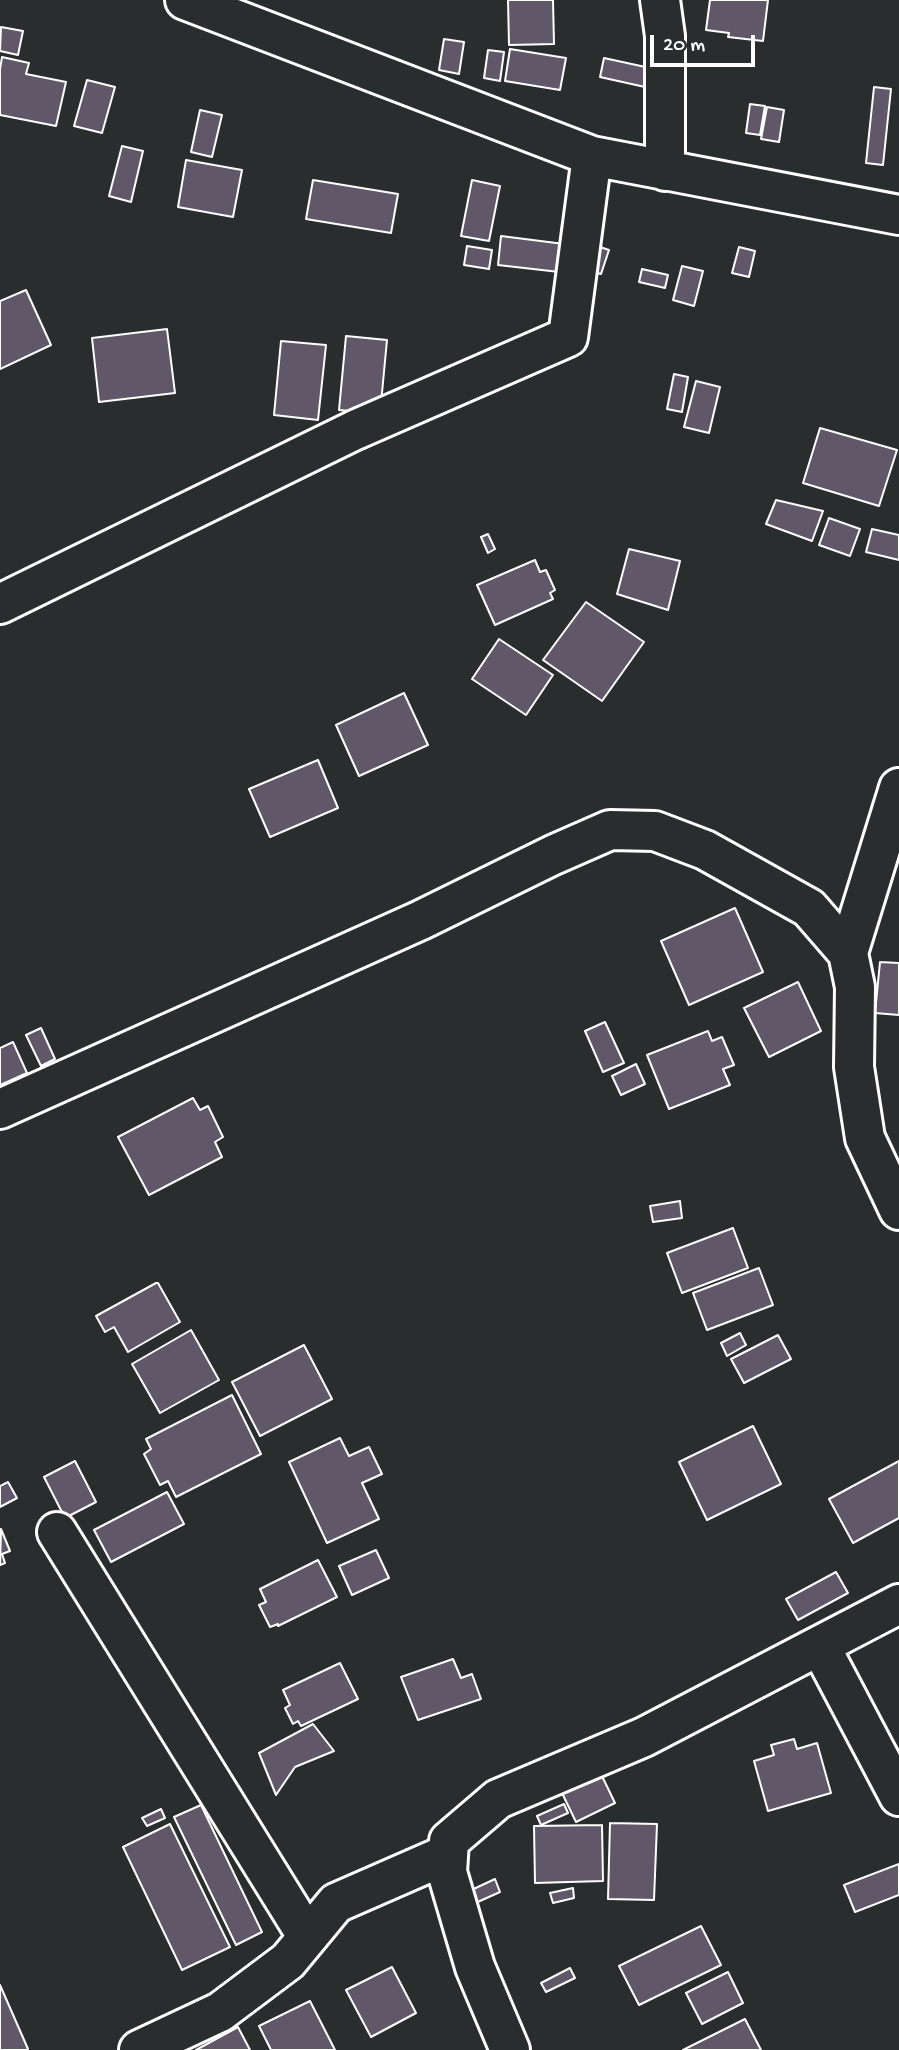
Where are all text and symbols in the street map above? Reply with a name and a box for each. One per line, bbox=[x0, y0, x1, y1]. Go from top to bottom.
scale bar bbox=[654, 21, 759, 65]
text: 20 m bbox=[663, 34, 705, 59]

